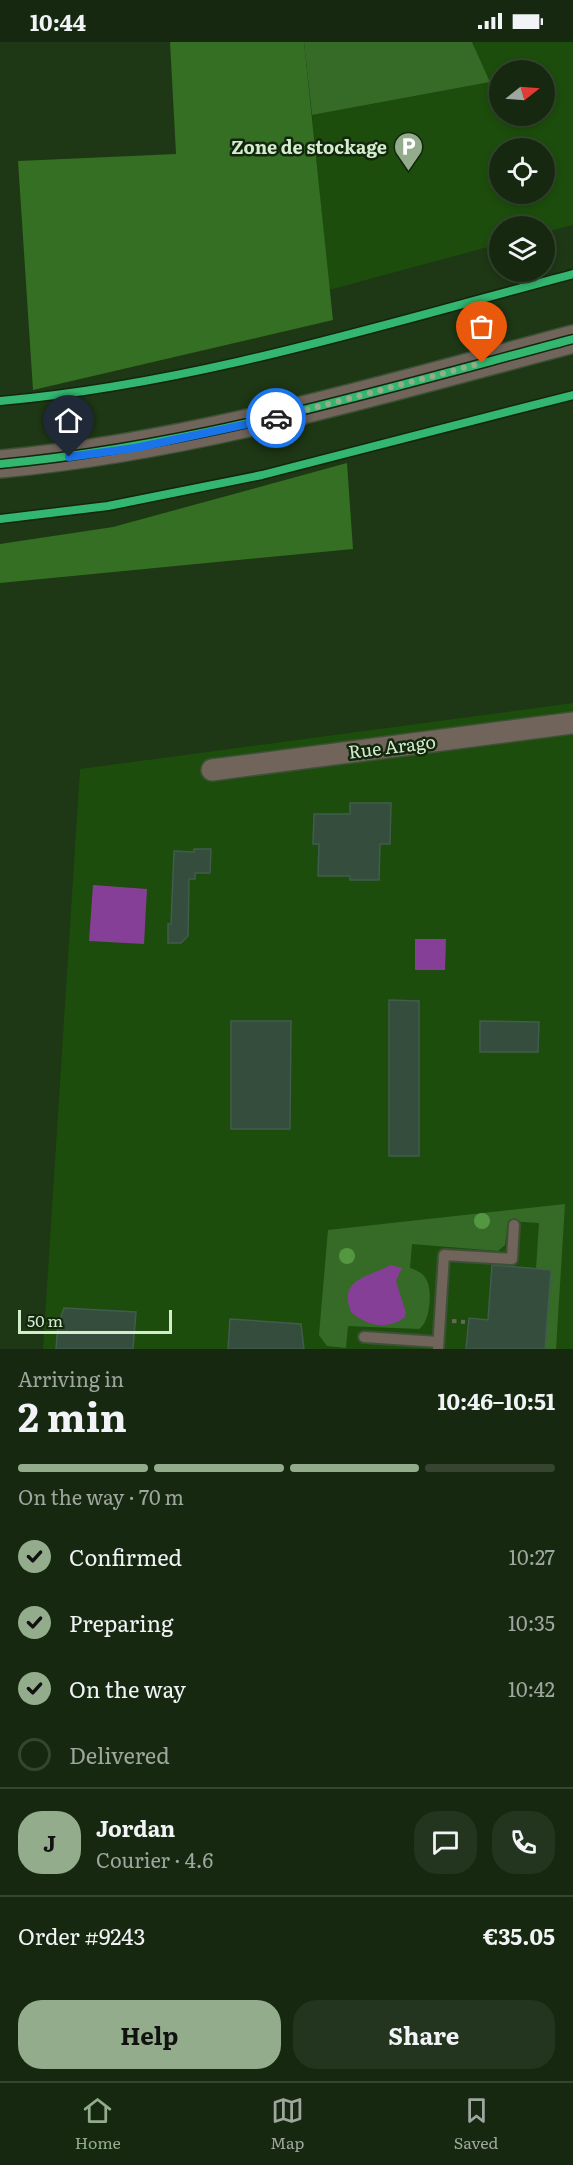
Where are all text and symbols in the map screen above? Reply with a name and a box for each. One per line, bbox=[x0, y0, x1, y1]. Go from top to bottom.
text: 10:44 bbox=[30, 5, 86, 38]
north arrow bbox=[489, 60, 555, 126]
map controls bbox=[489, 60, 555, 282]
parking icon: Zone de stockage bbox=[392, 130, 424, 172]
place label: Zone de stockage bbox=[231, 133, 387, 160]
button: locate bbox=[489, 138, 555, 204]
button: layers bbox=[489, 216, 555, 282]
pin bbox=[456, 301, 507, 363]
icon: bag bbox=[465, 310, 498, 343]
courier bbox=[246, 388, 306, 448]
pin bbox=[43, 395, 94, 457]
icon: car bbox=[260, 402, 293, 435]
icon: home bbox=[52, 404, 85, 437]
street label: Rue Arago bbox=[347, 727, 437, 765]
scale bar bbox=[18, 1307, 172, 1334]
text: 50 m bbox=[27, 1308, 63, 1332]
text: Arriving in bbox=[18, 1363, 124, 1393]
text: 10:46–10:51 bbox=[437, 1384, 555, 1417]
text: 2 min bbox=[18, 1386, 127, 1444]
text: On the way · 70 m bbox=[18, 1481, 184, 1511]
icon: check bbox=[18, 1540, 51, 1573]
text: Confirmed bbox=[69, 1540, 182, 1573]
text: 10:27 bbox=[509, 1541, 555, 1571]
icon: check bbox=[18, 1606, 51, 1639]
text: Preparing bbox=[69, 1606, 173, 1639]
text: 10:35 bbox=[508, 1607, 555, 1637]
icon: check bbox=[18, 1672, 51, 1705]
text: On the way bbox=[69, 1672, 186, 1705]
text: 10:42 bbox=[508, 1673, 555, 1703]
text: Delivered bbox=[69, 1738, 170, 1771]
text: Jordan bbox=[96, 1811, 175, 1844]
button: chat bbox=[414, 1811, 477, 1874]
button: phone bbox=[492, 1811, 555, 1874]
text: J bbox=[43, 1826, 56, 1859]
text: Courier · 4.6 bbox=[96, 1844, 213, 1874]
text: Order #9243 bbox=[18, 1919, 145, 1952]
text: €35.05 bbox=[483, 1919, 555, 1952]
button: Help bbox=[18, 2000, 281, 2069]
button: Share bbox=[293, 2000, 555, 2069]
tab: Home bbox=[75, 2094, 121, 2154]
tab: Map bbox=[270, 2094, 304, 2154]
tab: Saved bbox=[454, 2094, 498, 2154]

